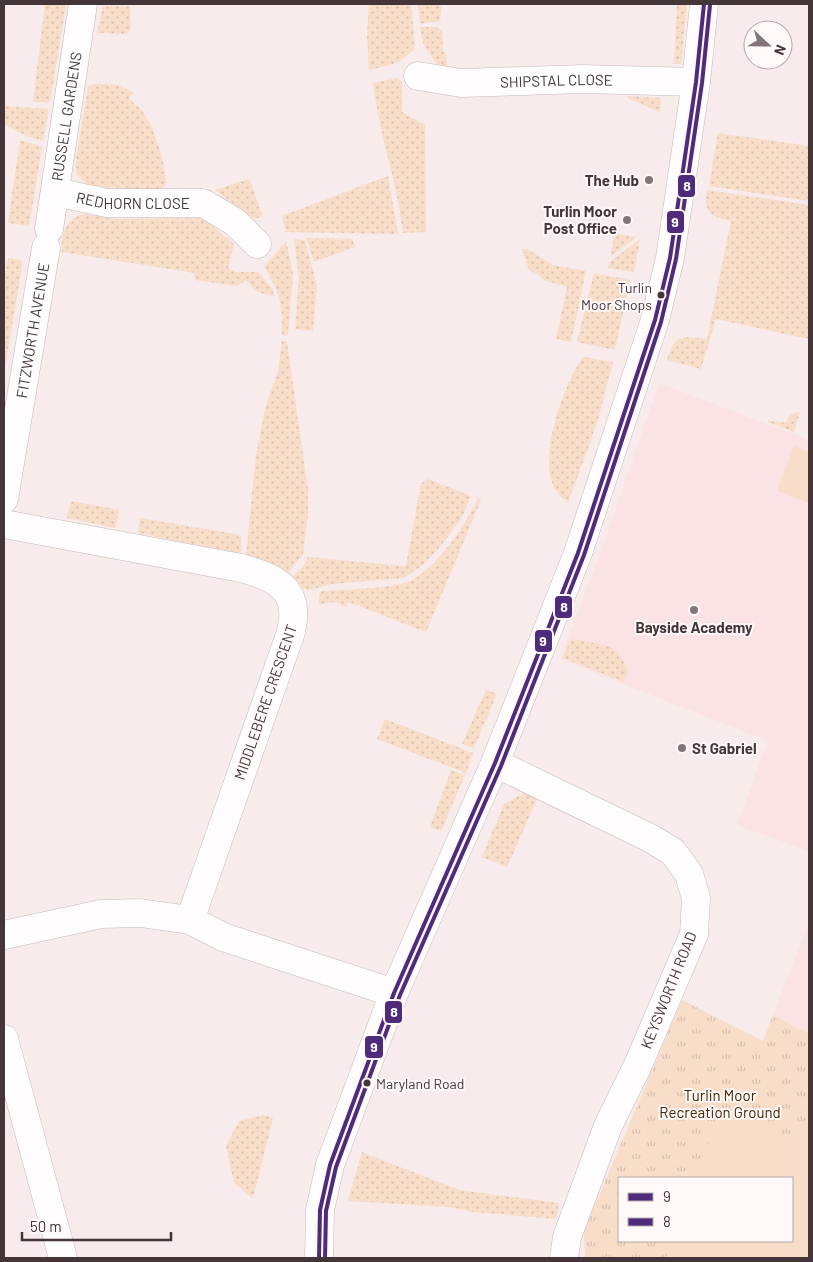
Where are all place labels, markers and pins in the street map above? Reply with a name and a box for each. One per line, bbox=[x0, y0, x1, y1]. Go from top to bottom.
place label: The Hub bbox=[585, 171, 639, 189]
marker: The Hub bbox=[643, 174, 655, 186]
place label: Turlin Moor Post Office bbox=[543, 202, 617, 237]
marker: Turlin Moor Post Office bbox=[621, 214, 633, 226]
place label: Turlin Moor Shops bbox=[581, 279, 652, 313]
marker: Turlin Moor Shops bbox=[656, 290, 666, 300]
marker: Bayside Academy bbox=[688, 604, 700, 616]
place label: Bayside Academy bbox=[635, 618, 753, 636]
place label: St Gabriel bbox=[692, 739, 757, 757]
marker: St Gabriel bbox=[676, 742, 688, 754]
place label: Maryland Road bbox=[376, 1075, 464, 1092]
marker: Maryland Road bbox=[362, 1078, 372, 1088]

